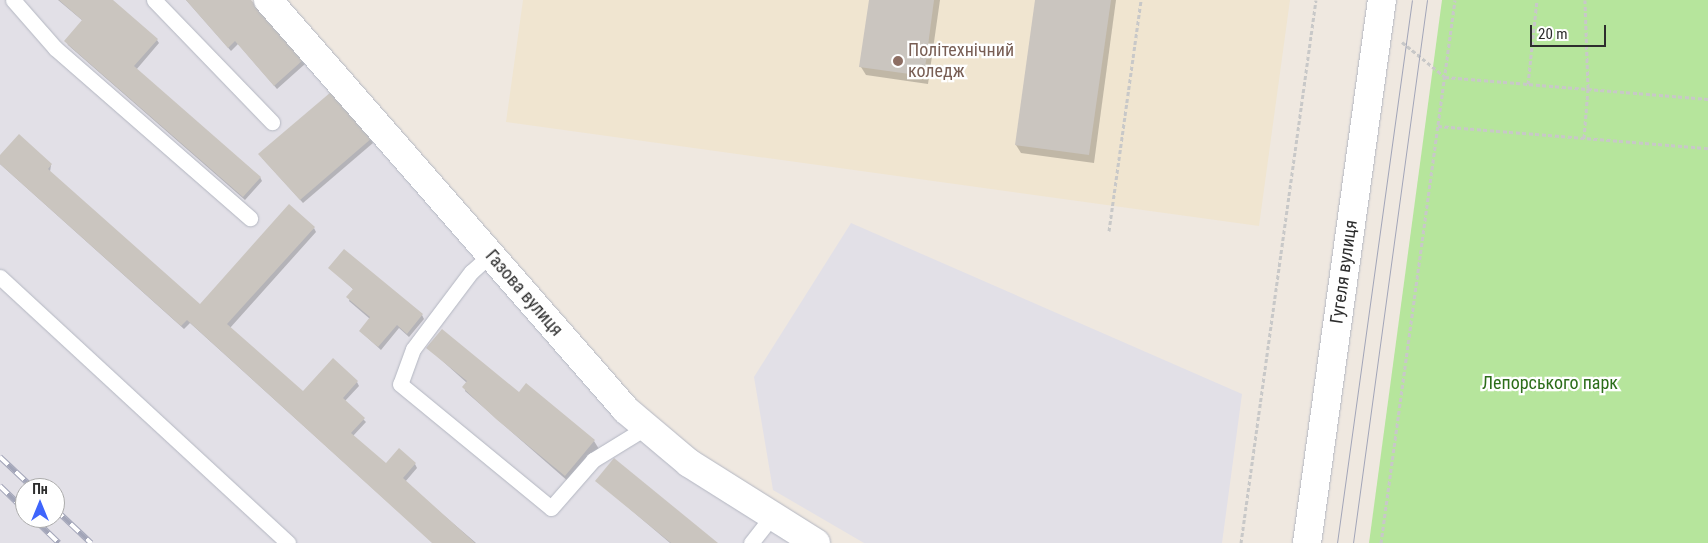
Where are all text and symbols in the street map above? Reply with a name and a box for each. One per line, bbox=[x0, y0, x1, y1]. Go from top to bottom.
scale bar bbox=[1533, 15, 1609, 47]
text: 20 m bbox=[1538, 25, 1568, 43]
place label: Політехнічний коледж bbox=[908, 40, 1014, 82]
marker: Політехнічний коледж bbox=[892, 55, 904, 67]
street label: Гугеля вулиця bbox=[1326, 219, 1362, 325]
street label: Газова вулиця bbox=[481, 245, 567, 341]
park label: Лепорського парк bbox=[1482, 372, 1618, 394]
north arrow bbox=[15, 478, 65, 528]
text: Пн bbox=[32, 481, 48, 497]

